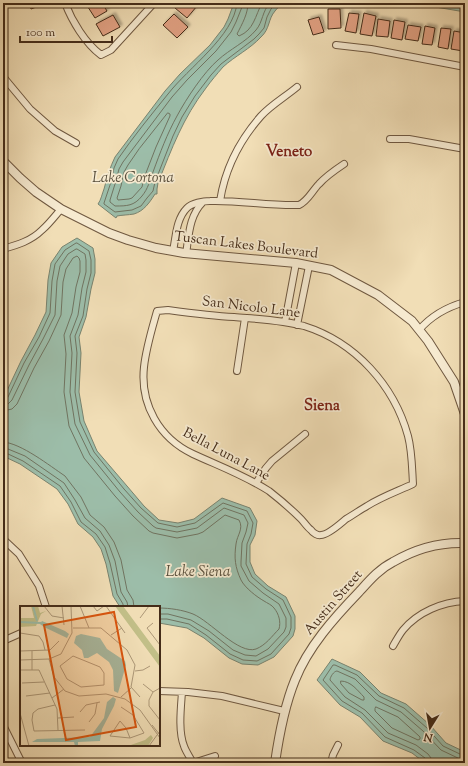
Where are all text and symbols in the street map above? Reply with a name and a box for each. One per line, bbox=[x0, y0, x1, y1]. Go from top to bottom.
scale bar bbox=[20, 18, 112, 44]
text: 100 m bbox=[26, 24, 55, 42]
district label: Veneto bbox=[266, 142, 312, 163]
water label: Lake Cortona bbox=[92, 168, 174, 189]
street label: Tuscan Lakes Boulevard bbox=[173, 227, 319, 265]
street label: San Nicolo Lane bbox=[201, 292, 301, 324]
district label: Siena bbox=[304, 396, 340, 417]
street label: Bella Luna Lane bbox=[179, 424, 273, 486]
water label: Lake Siena bbox=[165, 562, 231, 583]
street label: Austin Street bbox=[300, 566, 368, 640]
inset map bbox=[20, 606, 160, 746]
north arrow bbox=[410, 708, 450, 748]
text: N bbox=[422, 728, 435, 746]

